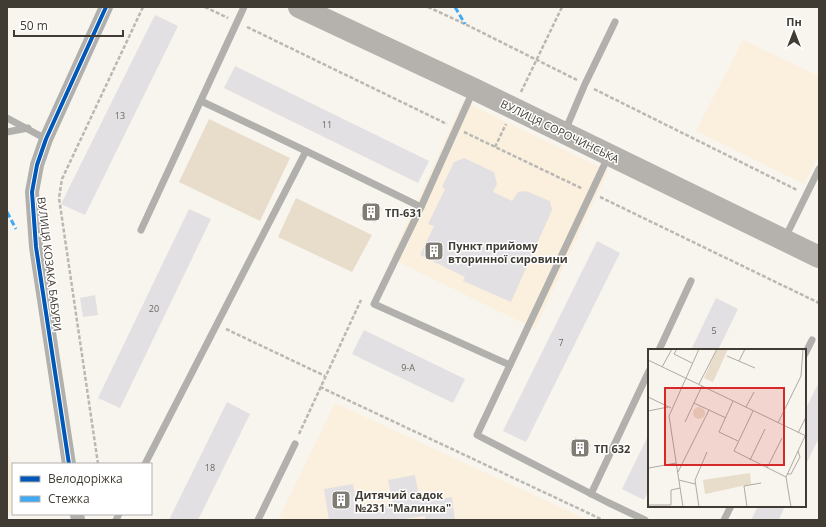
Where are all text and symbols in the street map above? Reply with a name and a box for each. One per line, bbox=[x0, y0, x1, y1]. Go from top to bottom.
scale bar bbox=[14, 12, 123, 38]
north arrow bbox=[774, 12, 814, 52]
text: Пн bbox=[786, 14, 802, 29]
text: 50 m bbox=[20, 17, 48, 34]
street label: ВУЛИЦЯ СОРОЧИНСЬКА bbox=[498, 96, 622, 166]
house number: 13 bbox=[115, 109, 125, 122]
house number: 11 bbox=[322, 118, 332, 131]
street label: ВУЛИЦЯ КОЗАКА БАБУРИ bbox=[34, 196, 66, 332]
building icon: ТП-631 bbox=[360, 201, 382, 223]
place label: ТП-631 bbox=[385, 205, 422, 220]
place label: Пункт прийому вторинної сировини bbox=[448, 238, 568, 266]
building icon: Пункт прийому вторинної сировини bbox=[423, 240, 445, 262]
house number: 20 bbox=[149, 302, 159, 315]
house number: 5 bbox=[711, 324, 717, 337]
house number: 7 bbox=[558, 336, 564, 349]
inset map bbox=[648, 349, 806, 507]
house number: 9-А bbox=[401, 361, 415, 374]
building icon: ТП 632 bbox=[569, 437, 591, 459]
place label: ТП 632 bbox=[594, 441, 630, 456]
house number: 18 bbox=[205, 461, 215, 474]
legend bbox=[12, 463, 152, 515]
text: Велодоріжка bbox=[48, 470, 123, 487]
place label: Дитячий садок №231 "Малинка" bbox=[355, 487, 451, 515]
building icon: Дитячий садок №231 "Малинка" bbox=[330, 489, 352, 511]
text: Стежка bbox=[48, 490, 90, 507]

